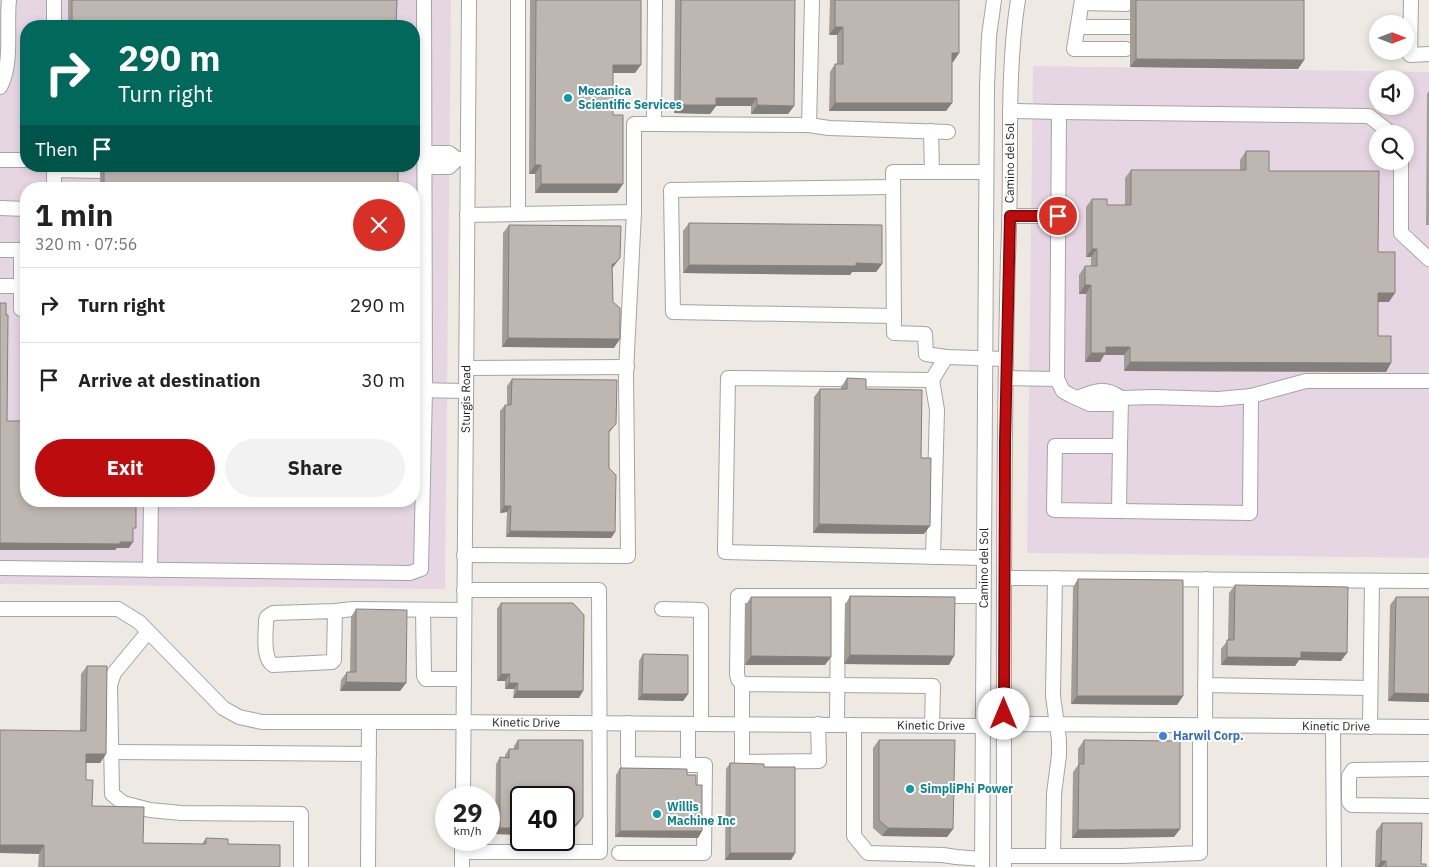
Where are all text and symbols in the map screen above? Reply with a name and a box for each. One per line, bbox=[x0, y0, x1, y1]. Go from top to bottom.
north arrow bbox=[1369, 15, 1414, 60]
map controls bbox=[1369, 15, 1414, 170]
text: 290 m bbox=[118, 35, 221, 81]
icon: right bbox=[35, 40, 100, 105]
button: sound bbox=[1369, 70, 1414, 115]
text: Turn right bbox=[118, 79, 213, 108]
place label: Mecanica Scientific Services bbox=[578, 83, 682, 112]
marker: Mecanica Scientific Services bbox=[562, 92, 574, 104]
street label: Camino del Sol bbox=[1002, 123, 1017, 203]
button: search bbox=[1369, 125, 1414, 170]
icon: arrive bbox=[88, 135, 116, 163]
text: Then bbox=[35, 137, 78, 161]
text: 1 min bbox=[35, 195, 113, 234]
pin bbox=[1037, 195, 1079, 237]
button: close bbox=[353, 199, 405, 251]
icon: arrive bbox=[1044, 202, 1072, 230]
text: 320 m · 07:56 bbox=[35, 234, 137, 254]
icon: right bbox=[35, 291, 63, 319]
text: Turn right bbox=[78, 293, 165, 317]
text: 290 m bbox=[350, 293, 405, 317]
street label: Sturgis Road bbox=[458, 365, 473, 433]
icon: arrive bbox=[35, 366, 63, 394]
text: Arrive at destination bbox=[78, 368, 261, 392]
text: 30 m bbox=[361, 368, 405, 392]
button: Exit bbox=[35, 439, 215, 497]
button: Share bbox=[225, 439, 405, 497]
street label: Camino del Sol bbox=[976, 528, 991, 608]
position arrow bbox=[977, 687, 1029, 739]
street label: Kinetic Drive bbox=[492, 714, 561, 730]
street label: Kinetic Drive bbox=[897, 717, 966, 733]
street label: Kinetic Drive bbox=[1302, 718, 1371, 734]
place label: Harwil Corp. bbox=[1173, 728, 1244, 743]
marker: Harwil Corp. bbox=[1157, 730, 1169, 742]
place label: SimpliPhi Power bbox=[920, 781, 1013, 796]
marker: SimpliPhi Power bbox=[904, 783, 916, 795]
speed limit sign: 40 bbox=[510, 786, 575, 851]
text: 29 bbox=[452, 796, 483, 829]
place label: Willis Machine Inc bbox=[667, 799, 736, 828]
marker: Willis Machine Inc bbox=[651, 808, 663, 820]
text: km/h bbox=[453, 823, 482, 838]

